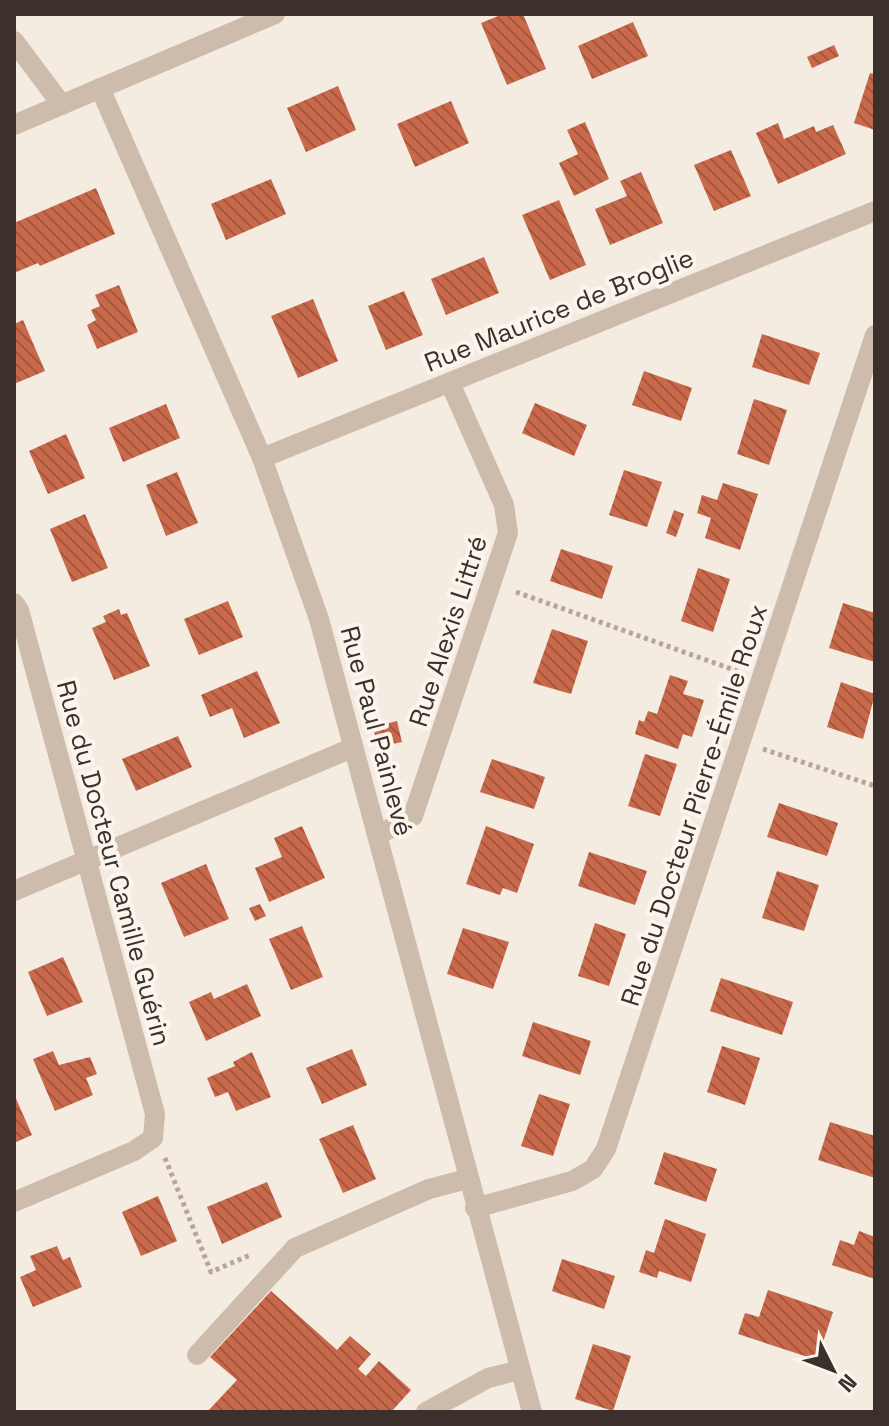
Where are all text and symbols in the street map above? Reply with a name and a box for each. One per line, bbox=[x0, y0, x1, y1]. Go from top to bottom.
street label: Rue Maurice de Broglie bbox=[419, 240, 699, 380]
street label: Rue Alexis Littré bbox=[401, 531, 495, 731]
street label: Rue du Docteur Pierre-Émile Roux bbox=[613, 600, 775, 1010]
street label: Rue Paul Painlevé bbox=[333, 622, 421, 840]
street label: Rue du Docteur Camille Guérin bbox=[49, 676, 179, 1050]
north arrow bbox=[793, 1330, 873, 1410]
text: N bbox=[833, 1369, 863, 1398]

